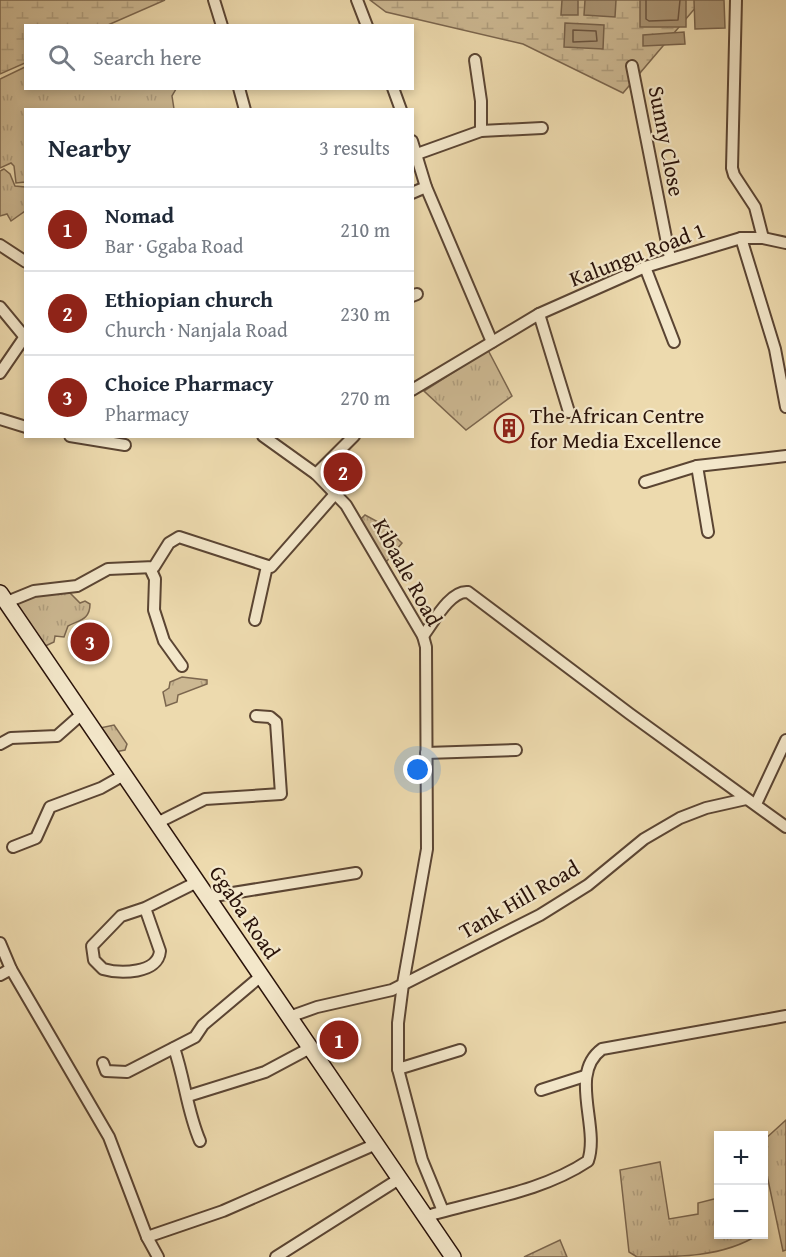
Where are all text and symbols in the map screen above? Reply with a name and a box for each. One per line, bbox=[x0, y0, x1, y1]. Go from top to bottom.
search box bbox=[24, 24, 414, 90]
icon: search bbox=[45, 41, 78, 74]
text: Search here bbox=[93, 41, 202, 73]
street label: Sunny Close bbox=[641, 83, 693, 199]
text: Nearby bbox=[48, 128, 131, 167]
text: 3 results bbox=[319, 133, 390, 162]
text: Nomad bbox=[105, 199, 174, 231]
street label: Kalungu Road 1 bbox=[565, 213, 709, 295]
text: 1 bbox=[62, 215, 73, 244]
text: 210 m bbox=[340, 215, 390, 244]
text: Bar · Ggaba Road bbox=[105, 231, 243, 260]
text: Ethiopian church bbox=[105, 283, 273, 315]
text: 2 bbox=[62, 299, 73, 328]
text: 230 m bbox=[340, 299, 390, 328]
text: Church · Nanjala Road bbox=[105, 315, 288, 344]
text: Choice Pharmacy bbox=[105, 367, 274, 399]
text: 3 bbox=[62, 383, 73, 412]
text: 270 m bbox=[340, 383, 390, 412]
text: Pharmacy bbox=[105, 399, 189, 428]
place label: The African Centre for Media Excellence bbox=[530, 399, 721, 456]
building icon: The African Centre for Media Excellence bbox=[493, 412, 525, 444]
pin: 2 bbox=[324, 450, 362, 494]
street label: Kibaale Road bbox=[365, 512, 451, 632]
pin: 3 bbox=[70, 620, 110, 664]
your location bbox=[403, 755, 432, 784]
street label: Tank Hill Road bbox=[453, 851, 585, 946]
street label: Ggaba Road bbox=[202, 859, 288, 965]
pin: 1 bbox=[320, 1018, 358, 1062]
map controls bbox=[714, 1131, 768, 1239]
button: + bbox=[714, 1131, 768, 1185]
button: − bbox=[714, 1185, 768, 1239]

